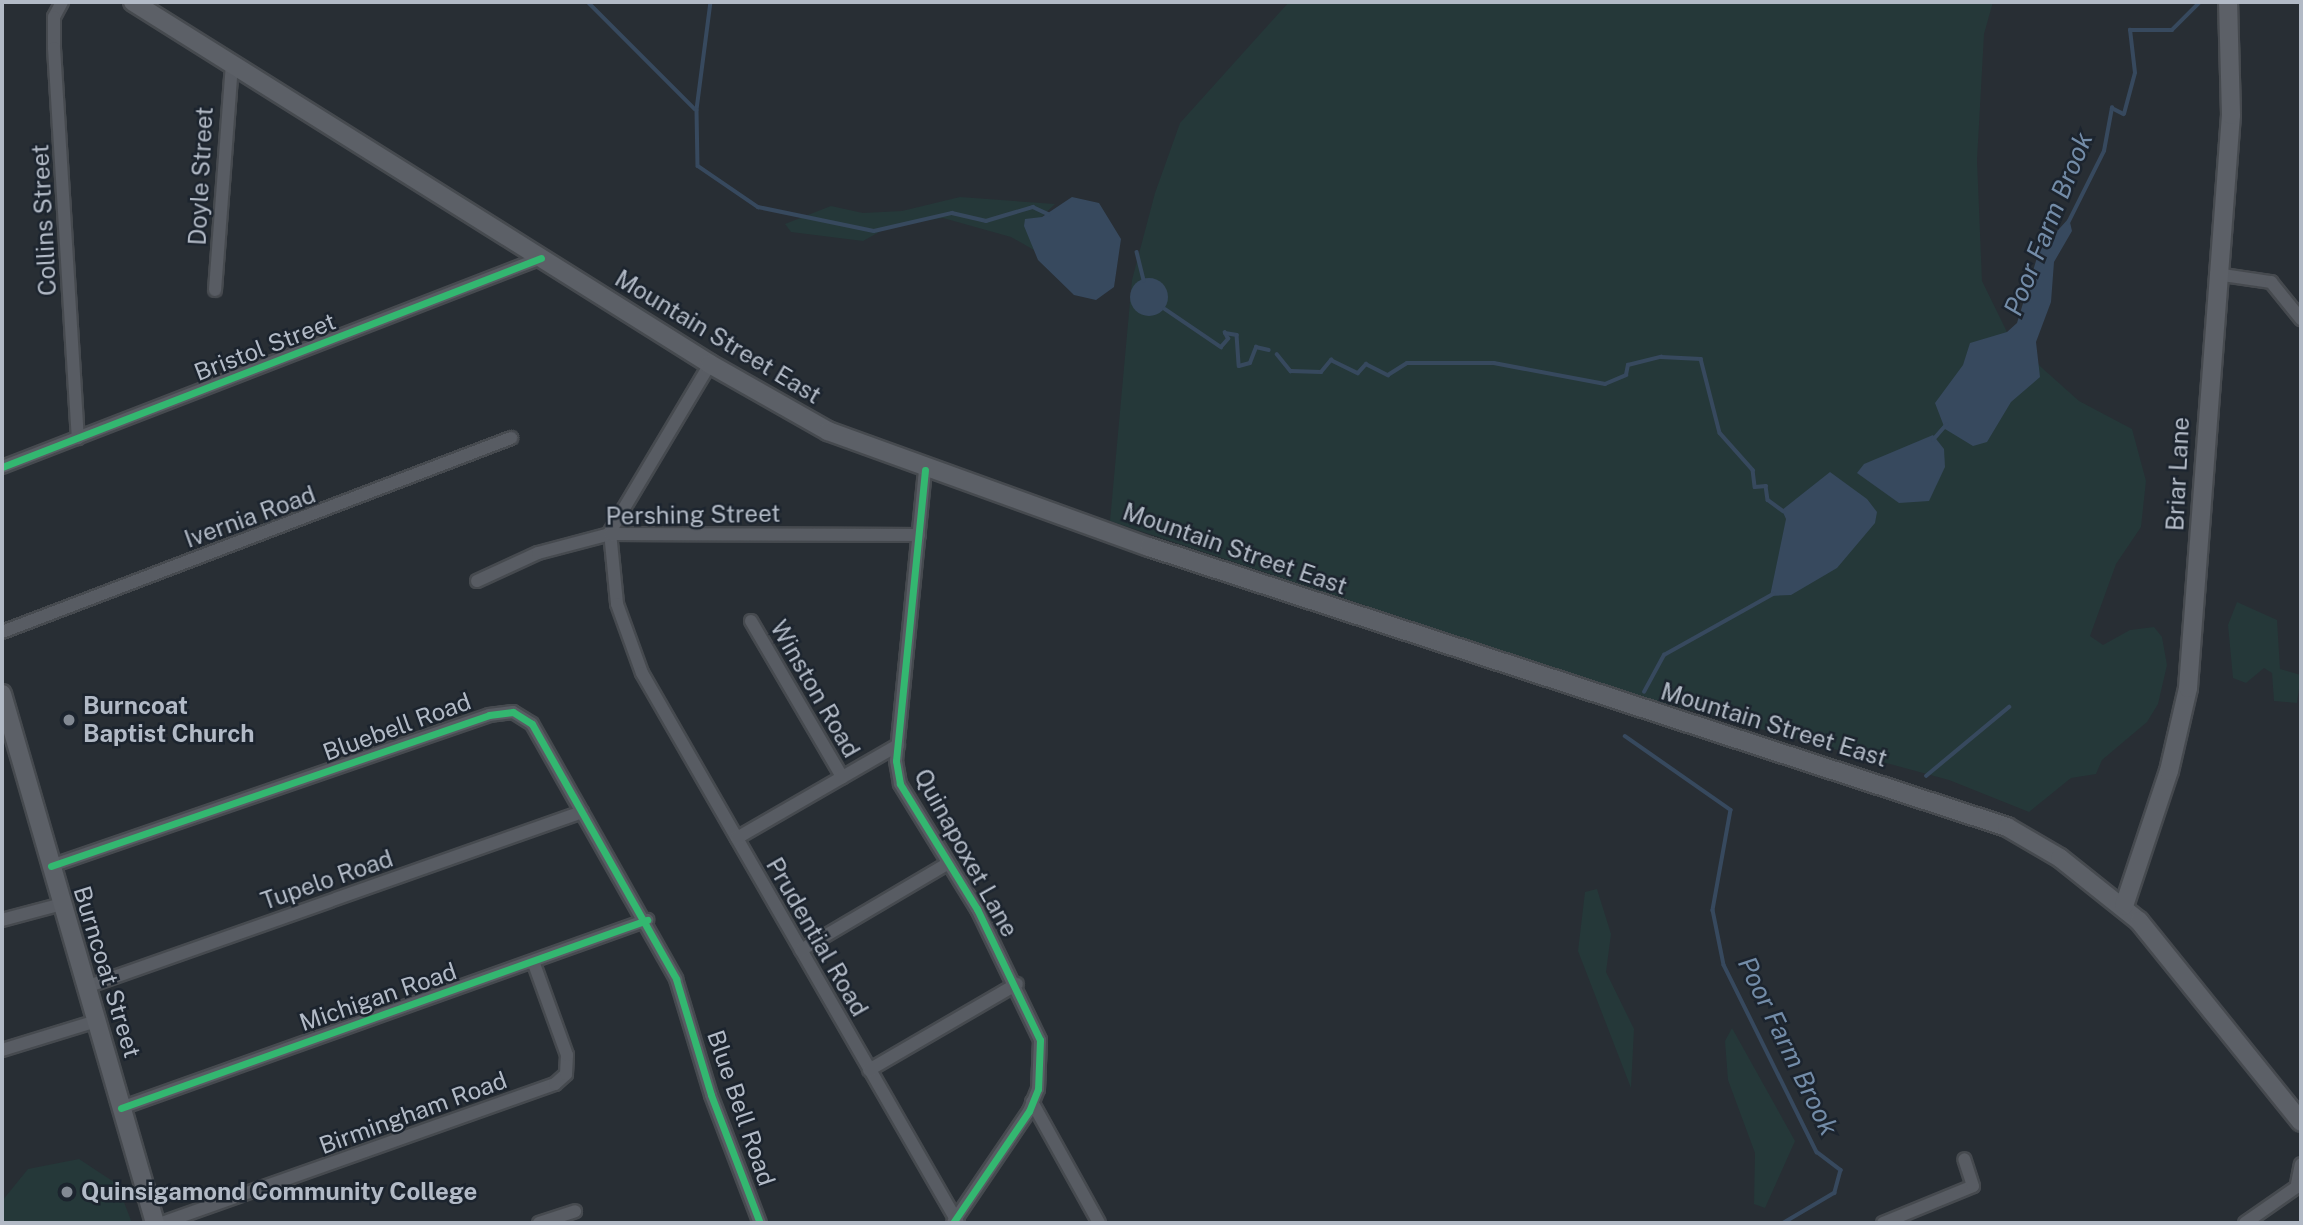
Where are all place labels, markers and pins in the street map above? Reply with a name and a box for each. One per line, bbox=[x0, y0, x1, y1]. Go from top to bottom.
place label: Burncoat Baptist Church bbox=[83, 692, 255, 748]
marker: Burncoat Baptist Church bbox=[61, 712, 77, 728]
place label: Quinsigamond Community College bbox=[81, 1178, 477, 1206]
marker: Quinsigamond Community College bbox=[59, 1184, 75, 1200]

